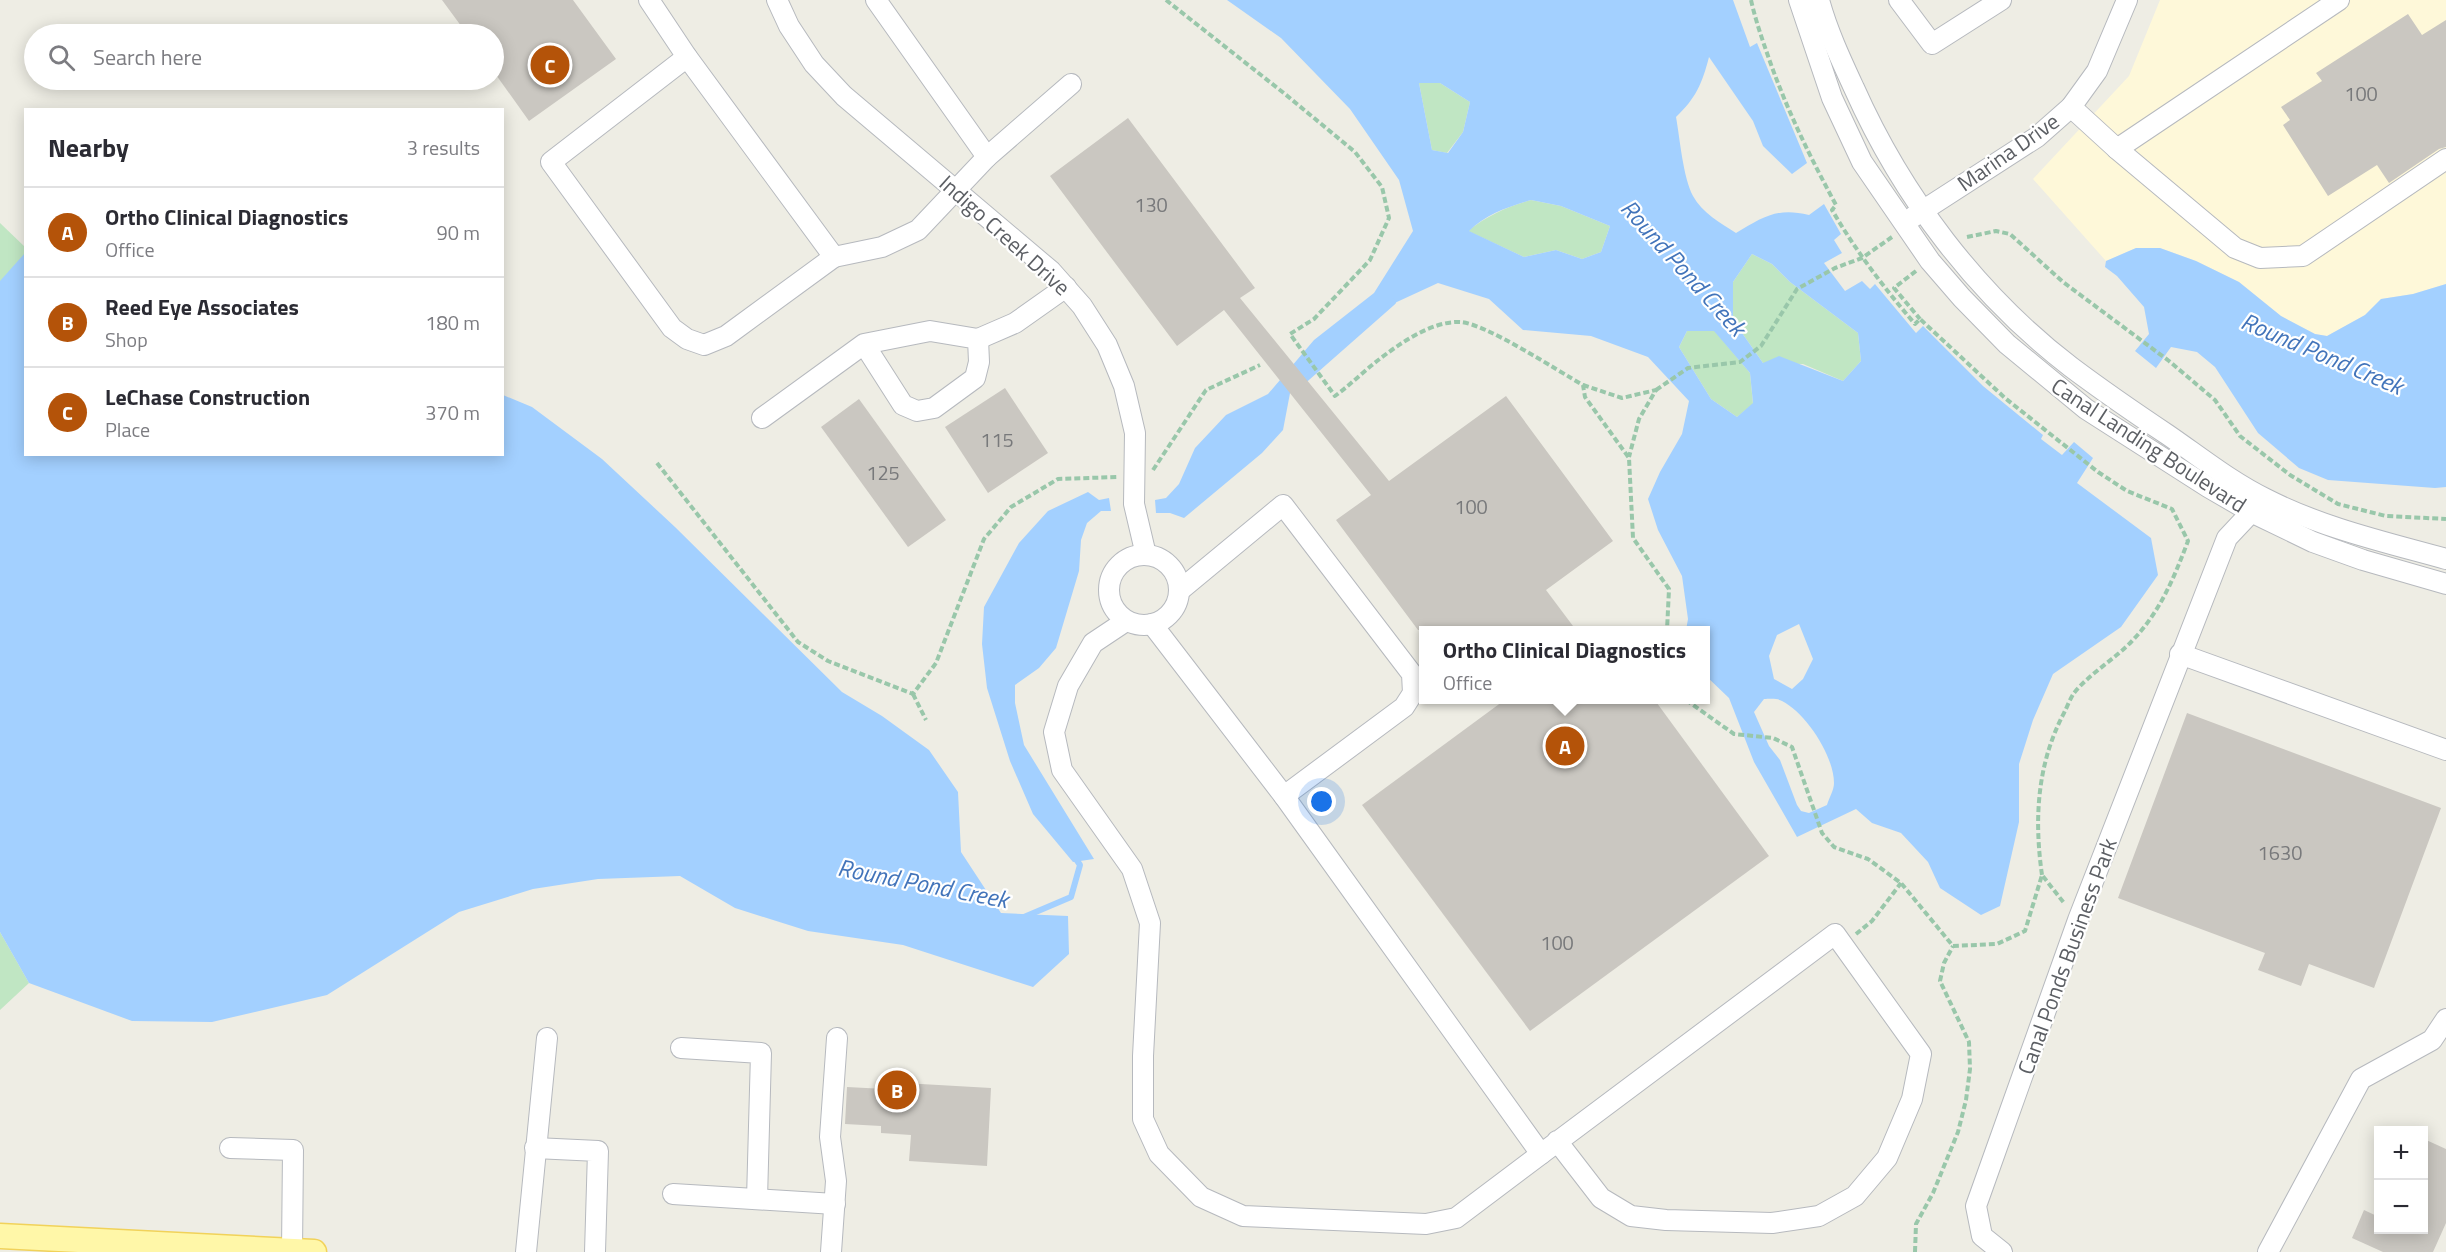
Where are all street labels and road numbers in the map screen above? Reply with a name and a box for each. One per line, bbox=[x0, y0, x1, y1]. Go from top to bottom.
street label: Marina Drive bbox=[1950, 104, 2066, 200]
street label: Indigo Creek Drive bbox=[932, 167, 1078, 303]
street label: Canal Landing Boulevard bbox=[2045, 369, 2253, 521]
street label: Canal Ponds Business Park bbox=[2008, 833, 2126, 1079]

